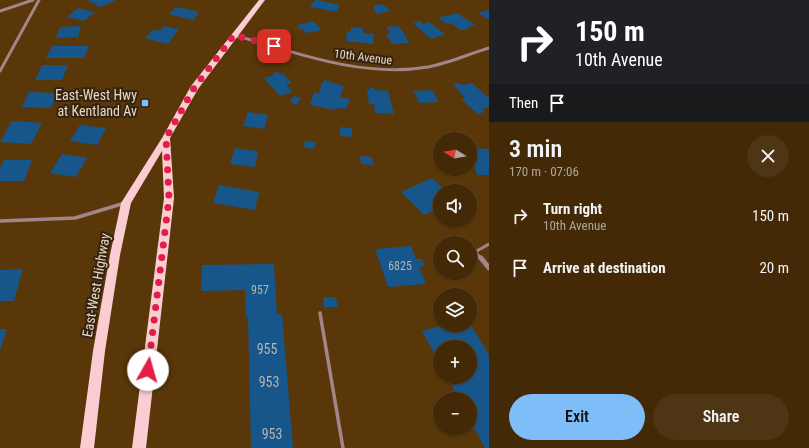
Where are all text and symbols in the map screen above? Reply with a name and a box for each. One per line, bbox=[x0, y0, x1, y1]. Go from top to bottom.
text: 150 m bbox=[575, 15, 645, 48]
icon: right bbox=[509, 16, 561, 68]
pin bbox=[257, 29, 291, 63]
icon: arrive bbox=[263, 35, 285, 57]
street label: 10th Avenue bbox=[333, 46, 393, 68]
text: 10th Avenue bbox=[575, 49, 663, 70]
place label: East-West Hwy at Kentland Av bbox=[55, 87, 137, 119]
icon: arrive bbox=[546, 92, 568, 114]
text: Then bbox=[509, 94, 538, 112]
marker: East-West Hwy at Kentland Av bbox=[140, 98, 150, 108]
north arrow bbox=[433, 132, 477, 176]
map controls bbox=[433, 132, 477, 436]
text: 3 min bbox=[509, 135, 562, 163]
button: close bbox=[747, 135, 789, 177]
text: 170 m · 07:06 bbox=[509, 164, 579, 179]
button: sound bbox=[433, 184, 477, 228]
text: Turn right bbox=[543, 200, 602, 218]
icon: right bbox=[509, 205, 531, 227]
text: 150 m bbox=[752, 207, 789, 225]
text: 10th Avenue bbox=[543, 218, 606, 233]
street label: East-West Highway bbox=[79, 231, 113, 338]
button: search bbox=[433, 236, 477, 280]
icon: arrive bbox=[509, 257, 531, 279]
house number: 6825 bbox=[388, 259, 412, 273]
text: Arrive at destination bbox=[543, 259, 666, 277]
text: 20 m bbox=[759, 259, 789, 277]
house number: 957 bbox=[251, 283, 269, 297]
button: layers bbox=[433, 288, 477, 332]
button: + bbox=[433, 340, 477, 384]
house number: 955 bbox=[257, 341, 277, 357]
position arrow bbox=[127, 349, 169, 391]
house number: 953 bbox=[259, 374, 279, 390]
button: − bbox=[433, 392, 477, 436]
button: Exit bbox=[509, 394, 645, 440]
button: Share bbox=[653, 394, 789, 440]
house number: 953 bbox=[262, 426, 282, 442]

